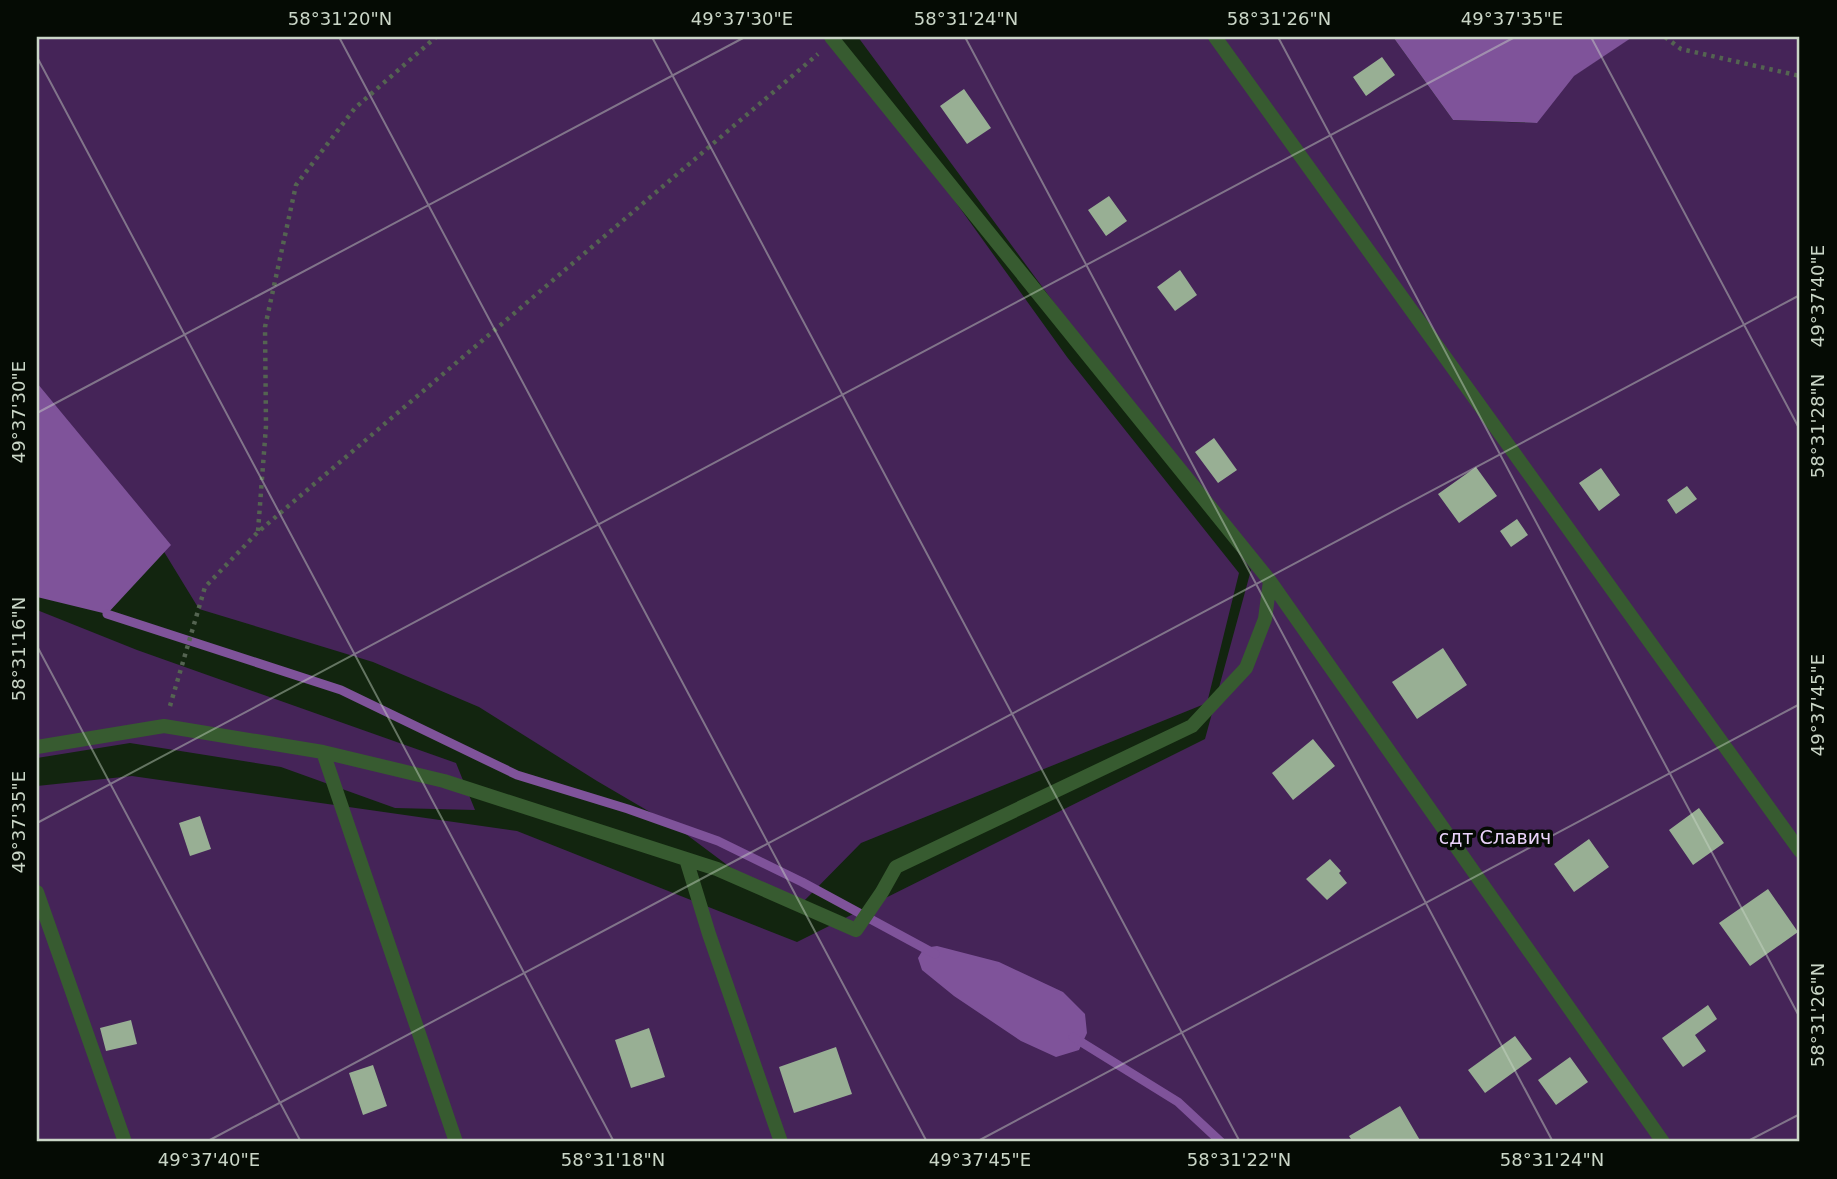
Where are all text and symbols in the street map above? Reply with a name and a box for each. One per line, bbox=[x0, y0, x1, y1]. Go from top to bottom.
text: 58°31'20"N bbox=[288, 8, 392, 29]
text: 49°37'30"E bbox=[691, 8, 793, 29]
text: 58°31'24"N bbox=[914, 8, 1018, 29]
text: 58°31'26"N bbox=[1227, 8, 1331, 29]
text: 49°37'35"E bbox=[1461, 8, 1563, 29]
text: 49°37'40"E bbox=[1807, 245, 1828, 347]
text: 49°37'30"E bbox=[8, 361, 29, 463]
text: 58°31'28"N bbox=[1807, 374, 1828, 478]
text: 58°31'16"N bbox=[8, 597, 29, 701]
text: 49°37'45"E bbox=[1807, 654, 1828, 756]
text: 49°37'35"E bbox=[8, 771, 29, 873]
park label: сдт Славич bbox=[1439, 826, 1551, 848]
text: 58°31'26"N bbox=[1807, 963, 1828, 1067]
text: 49°37'40"E bbox=[158, 1149, 260, 1170]
text: 58°31'18"N bbox=[561, 1149, 665, 1170]
text: 49°37'45"E bbox=[929, 1149, 1031, 1170]
text: 58°31'22"N bbox=[1187, 1149, 1291, 1170]
text: 58°31'24"N bbox=[1500, 1149, 1604, 1170]

